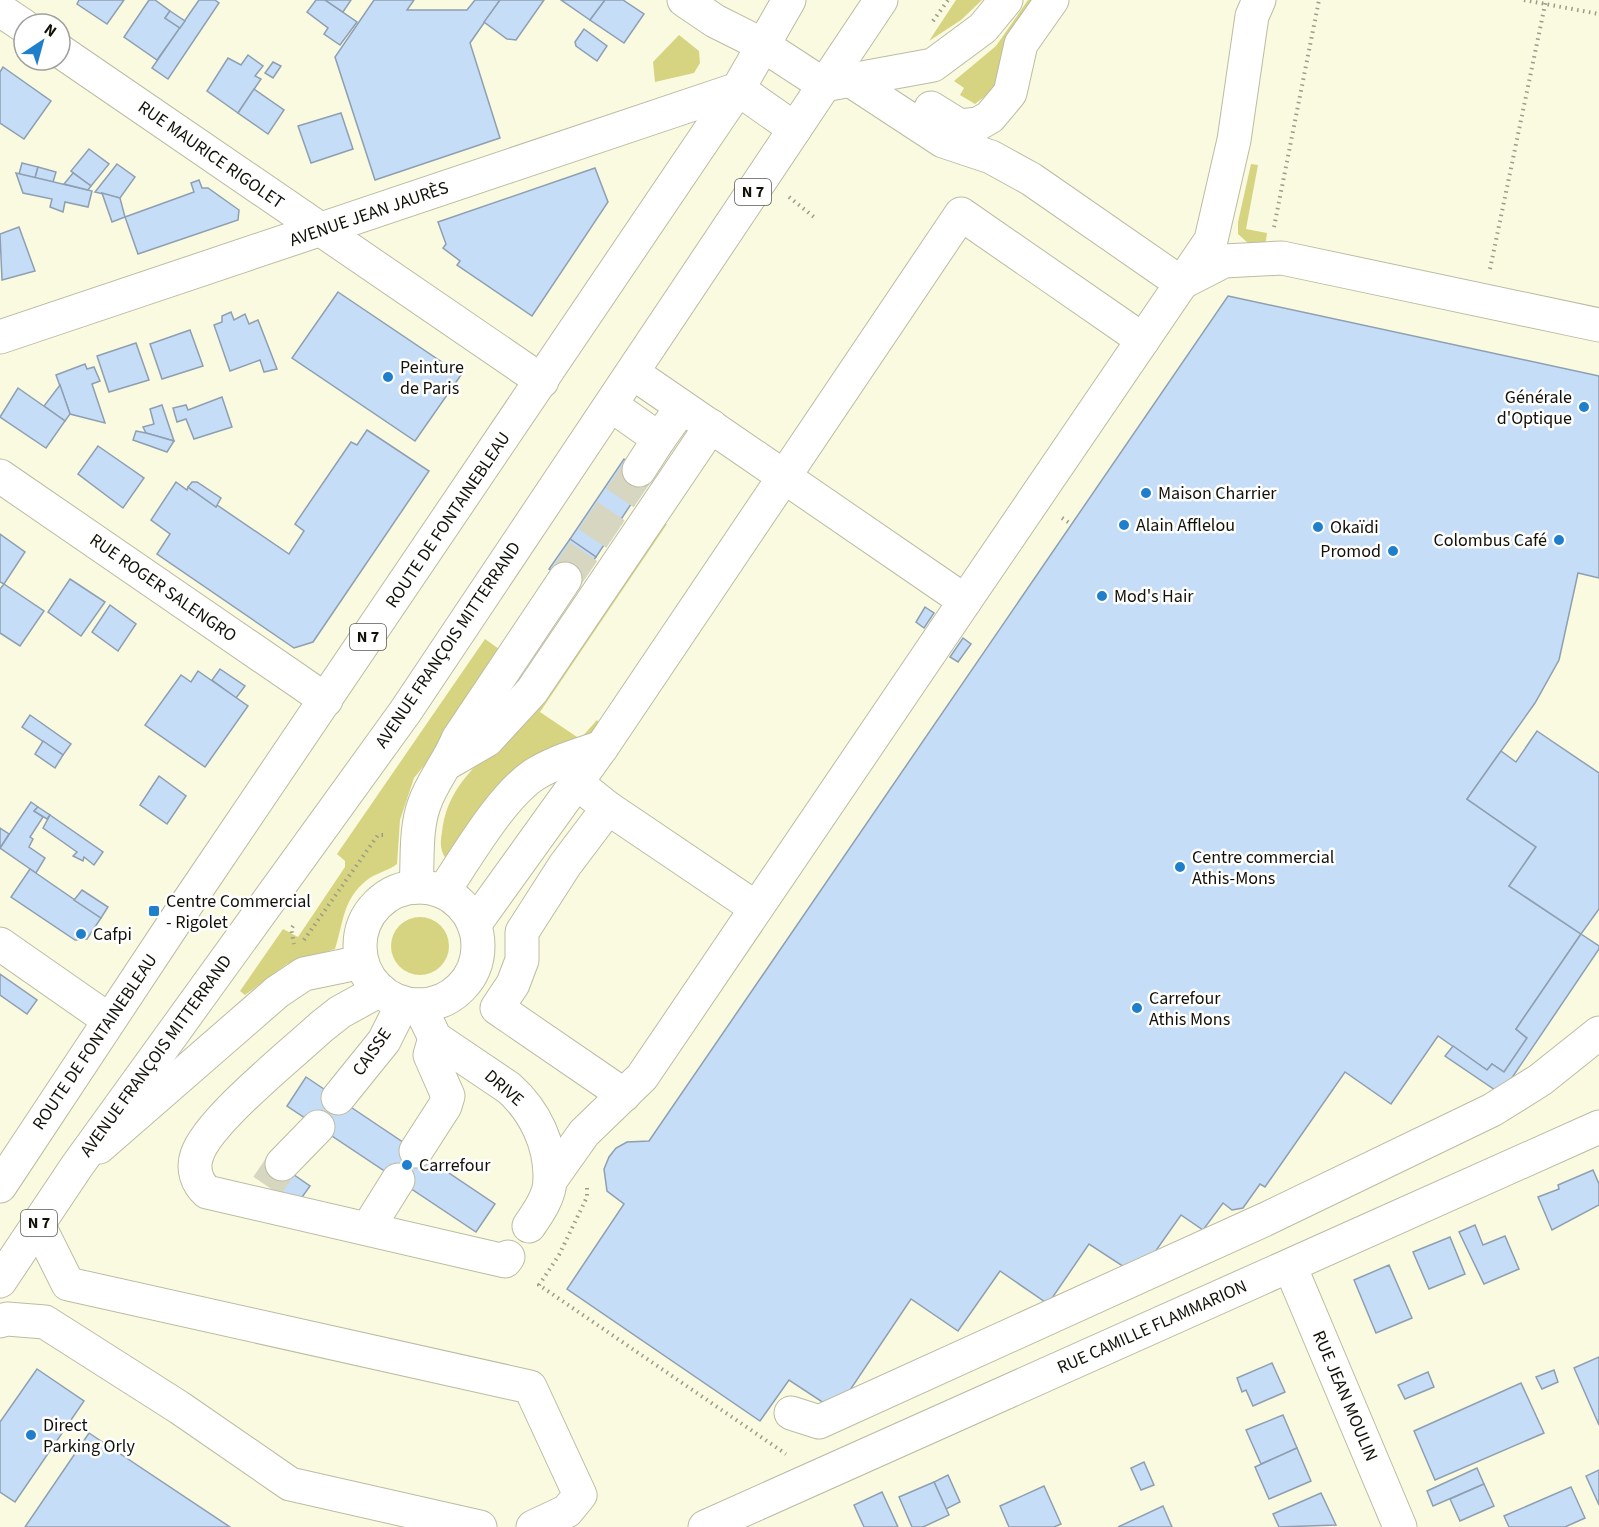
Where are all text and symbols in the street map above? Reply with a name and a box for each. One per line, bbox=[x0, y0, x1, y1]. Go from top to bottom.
north arrow bbox=[12, 12, 72, 72]
text: N bbox=[39, 19, 61, 43]
street label: RUE MAURICE RIGOLET bbox=[133, 95, 289, 215]
street label: AVENUE JEAN JAURÈS bbox=[286, 175, 452, 253]
road number: N 7 bbox=[735, 179, 771, 205]
place label: Peinture de Paris bbox=[400, 355, 464, 401]
marker: Peinture de Paris bbox=[381, 370, 395, 384]
place label: Générale d'Optique bbox=[1497, 385, 1572, 431]
marker: Générale d'Optique bbox=[1577, 400, 1591, 414]
street label: ROUTE DE FONTAINEBLEAU bbox=[380, 427, 516, 613]
place label: Maison Charrier bbox=[1158, 481, 1277, 506]
marker: Maison Charrier bbox=[1139, 486, 1153, 500]
place label: Alain Afflelou bbox=[1136, 513, 1235, 538]
place label: Okaïdi bbox=[1330, 515, 1379, 540]
marker: Alain Afflelou bbox=[1117, 518, 1131, 532]
marker: Okaïdi bbox=[1311, 520, 1325, 534]
street label: RUE ROGER SALENGRO bbox=[85, 528, 242, 648]
place label: Colombus Café bbox=[1433, 528, 1547, 553]
marker: Colombus Café bbox=[1552, 533, 1566, 547]
street label: AVENUE FRANÇOIS MITTERRAND bbox=[369, 537, 527, 753]
place label: Promod bbox=[1320, 539, 1381, 564]
marker: Promod bbox=[1386, 544, 1400, 558]
place label: Mod's Hair bbox=[1114, 584, 1194, 609]
marker: Mod's Hair bbox=[1095, 589, 1109, 603]
road number: N 7 bbox=[350, 624, 386, 650]
place label: Centre commercial Athis-Mons bbox=[1192, 845, 1334, 891]
marker: Centre commercial Athis-Mons bbox=[1173, 860, 1187, 874]
place label: Centre Commercial - Rigolet bbox=[166, 889, 311, 935]
marker: Centre Commercial - Rigolet bbox=[147, 904, 161, 918]
place label: Cafpi bbox=[93, 922, 132, 947]
marker: Cafpi bbox=[74, 927, 88, 941]
street label: ROUTE DE FONTAINEBLEAU bbox=[27, 949, 163, 1135]
street label: AVENUE FRANÇOIS MITTERRAND bbox=[74, 950, 238, 1162]
place label: Carrefour Athis Mons bbox=[1149, 986, 1230, 1032]
marker: Carrefour Athis Mons bbox=[1130, 1001, 1144, 1015]
street label: CAISSE bbox=[346, 1023, 398, 1081]
street label: DRIVE bbox=[479, 1064, 529, 1112]
place label: Carrefour bbox=[419, 1153, 491, 1178]
marker: Carrefour bbox=[400, 1158, 414, 1172]
road number: N 7 bbox=[21, 1210, 57, 1236]
street label: RUE CAMILLE FLAMMARION bbox=[1053, 1274, 1251, 1380]
street label: RUE JEAN MOULIN bbox=[1306, 1327, 1384, 1465]
place label: Direct Parking Orly bbox=[43, 1413, 135, 1459]
marker: Direct Parking Orly bbox=[24, 1428, 38, 1442]

